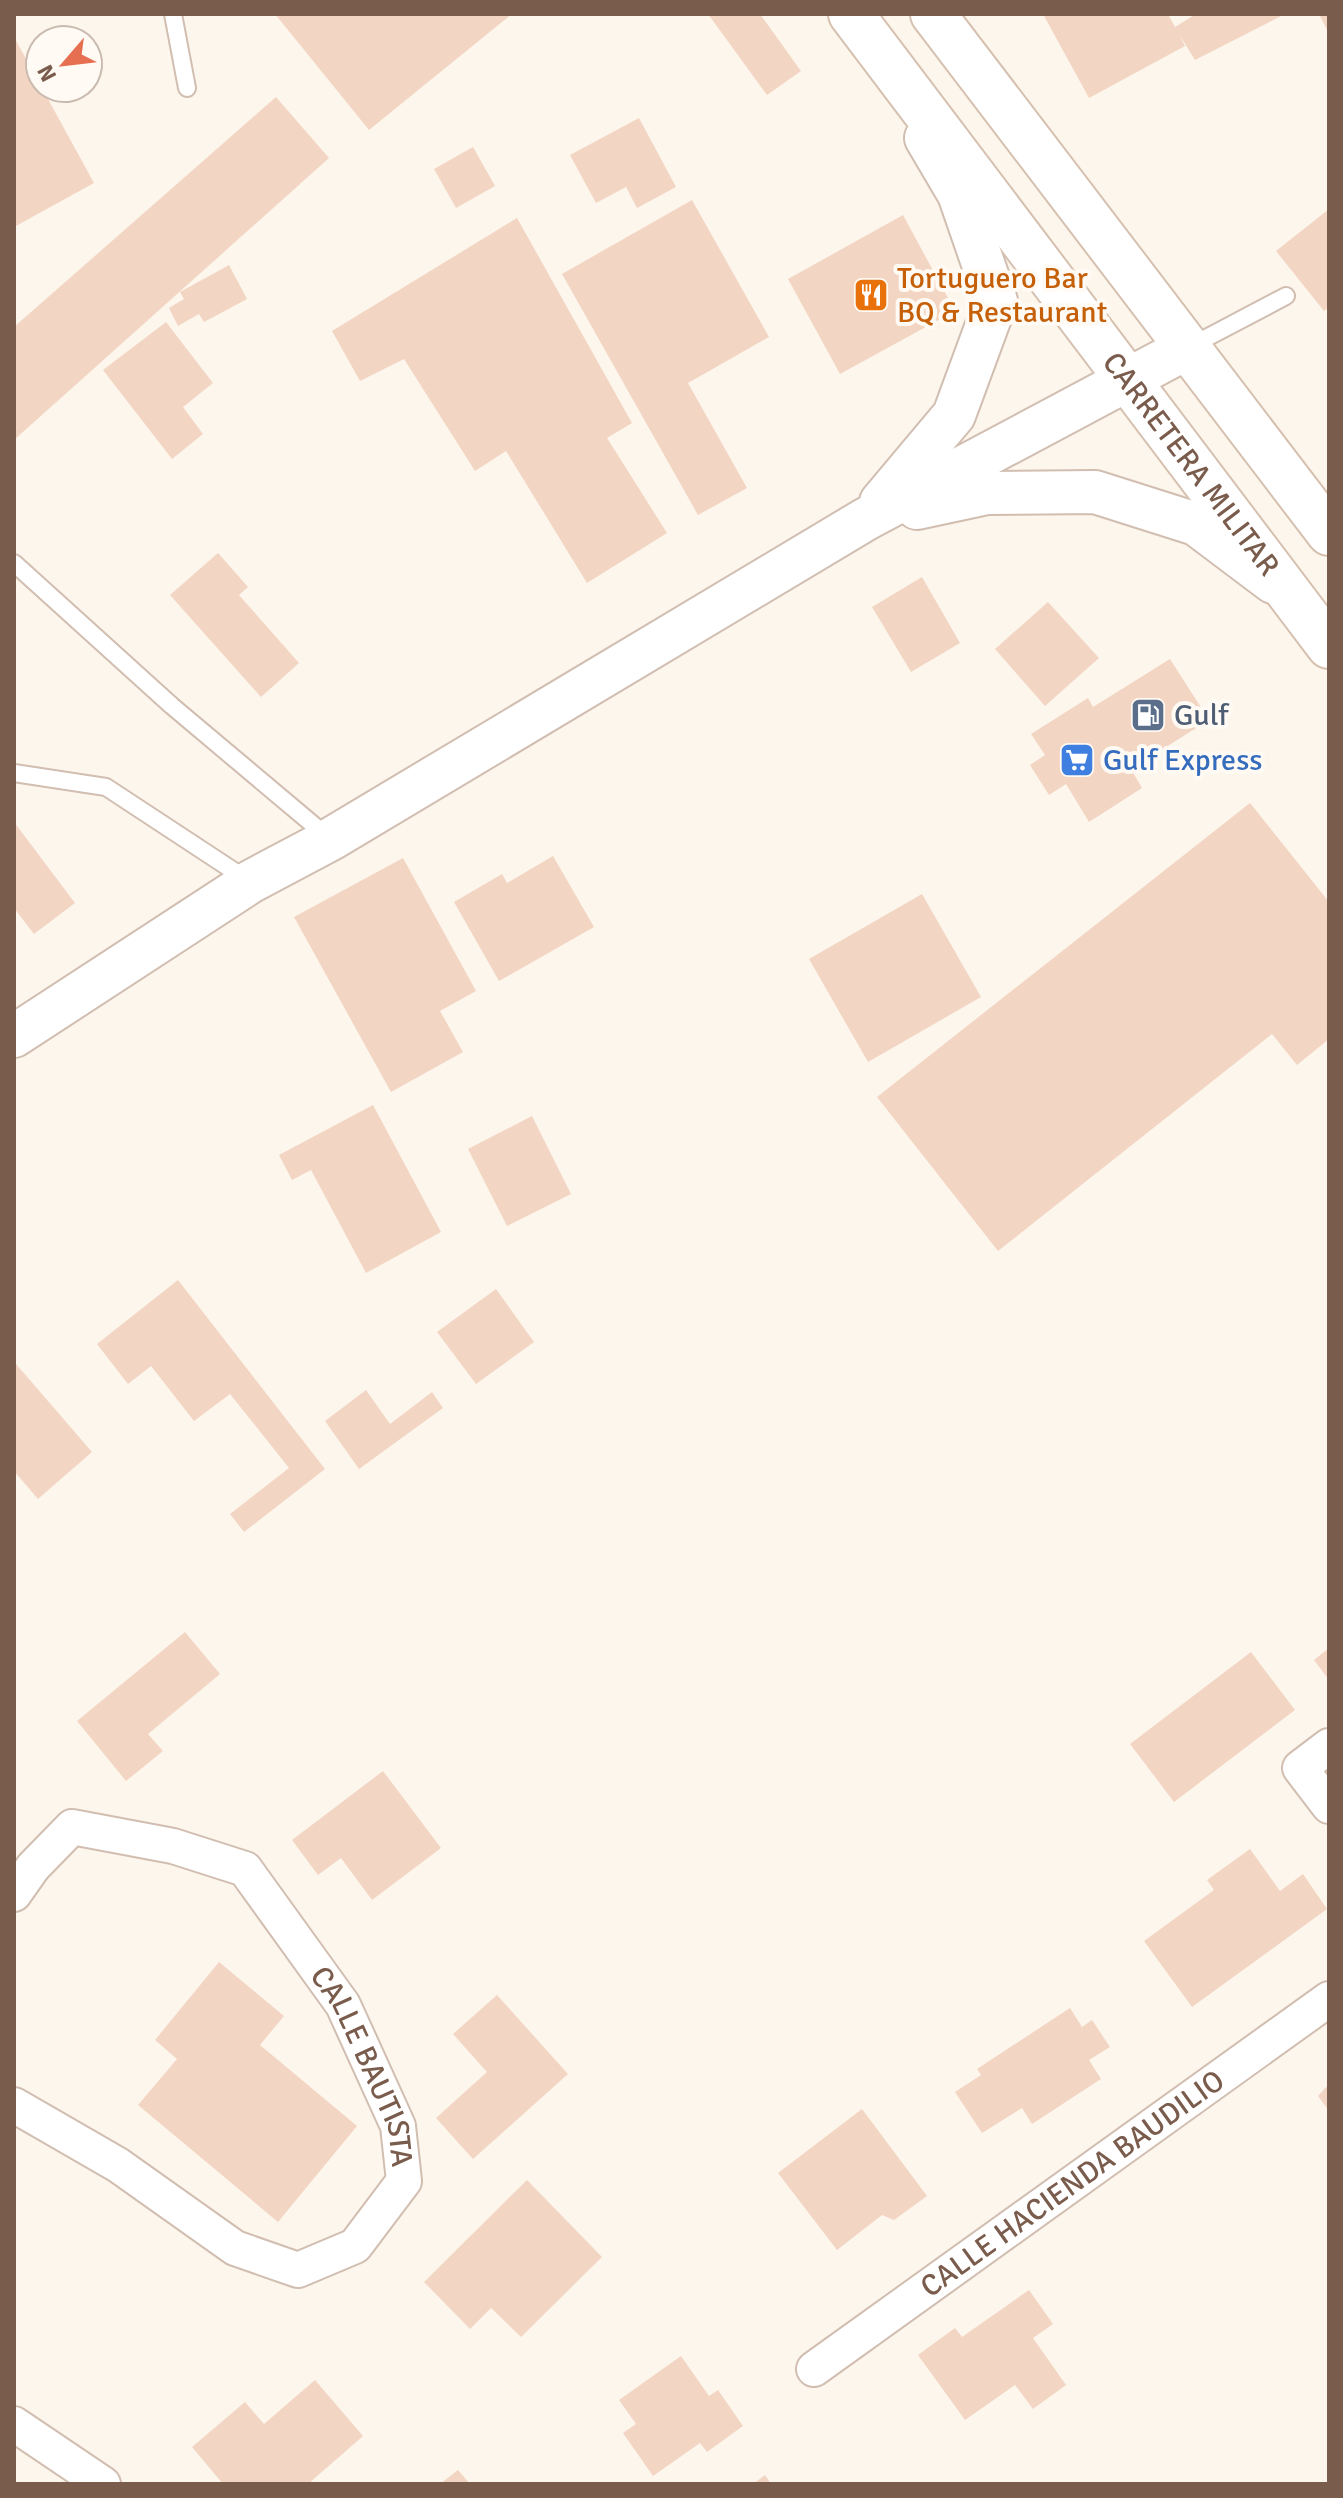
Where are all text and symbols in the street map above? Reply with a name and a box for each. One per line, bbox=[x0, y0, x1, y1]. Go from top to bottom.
north arrow bbox=[24, 24, 104, 104]
text: N bbox=[31, 60, 62, 86]
place label: Tortuguero Bar BQ & Restaurant bbox=[897, 260, 1107, 331]
restaurant icon: Tortuguero Bar BQ & Restaurant bbox=[852, 276, 890, 314]
street label: CARRETERA MILITAR bbox=[1095, 345, 1288, 583]
fuel station icon: Gulf bbox=[1129, 696, 1167, 734]
place label: Gulf bbox=[1174, 697, 1230, 734]
supermarket icon: Gulf Express bbox=[1058, 741, 1096, 779]
place label: Gulf Express bbox=[1103, 742, 1262, 779]
street label: CALLE BAUTISTA bbox=[302, 1959, 421, 2169]
street label: CALLE HACIENDA BAUDILIO bbox=[913, 2062, 1232, 2305]

